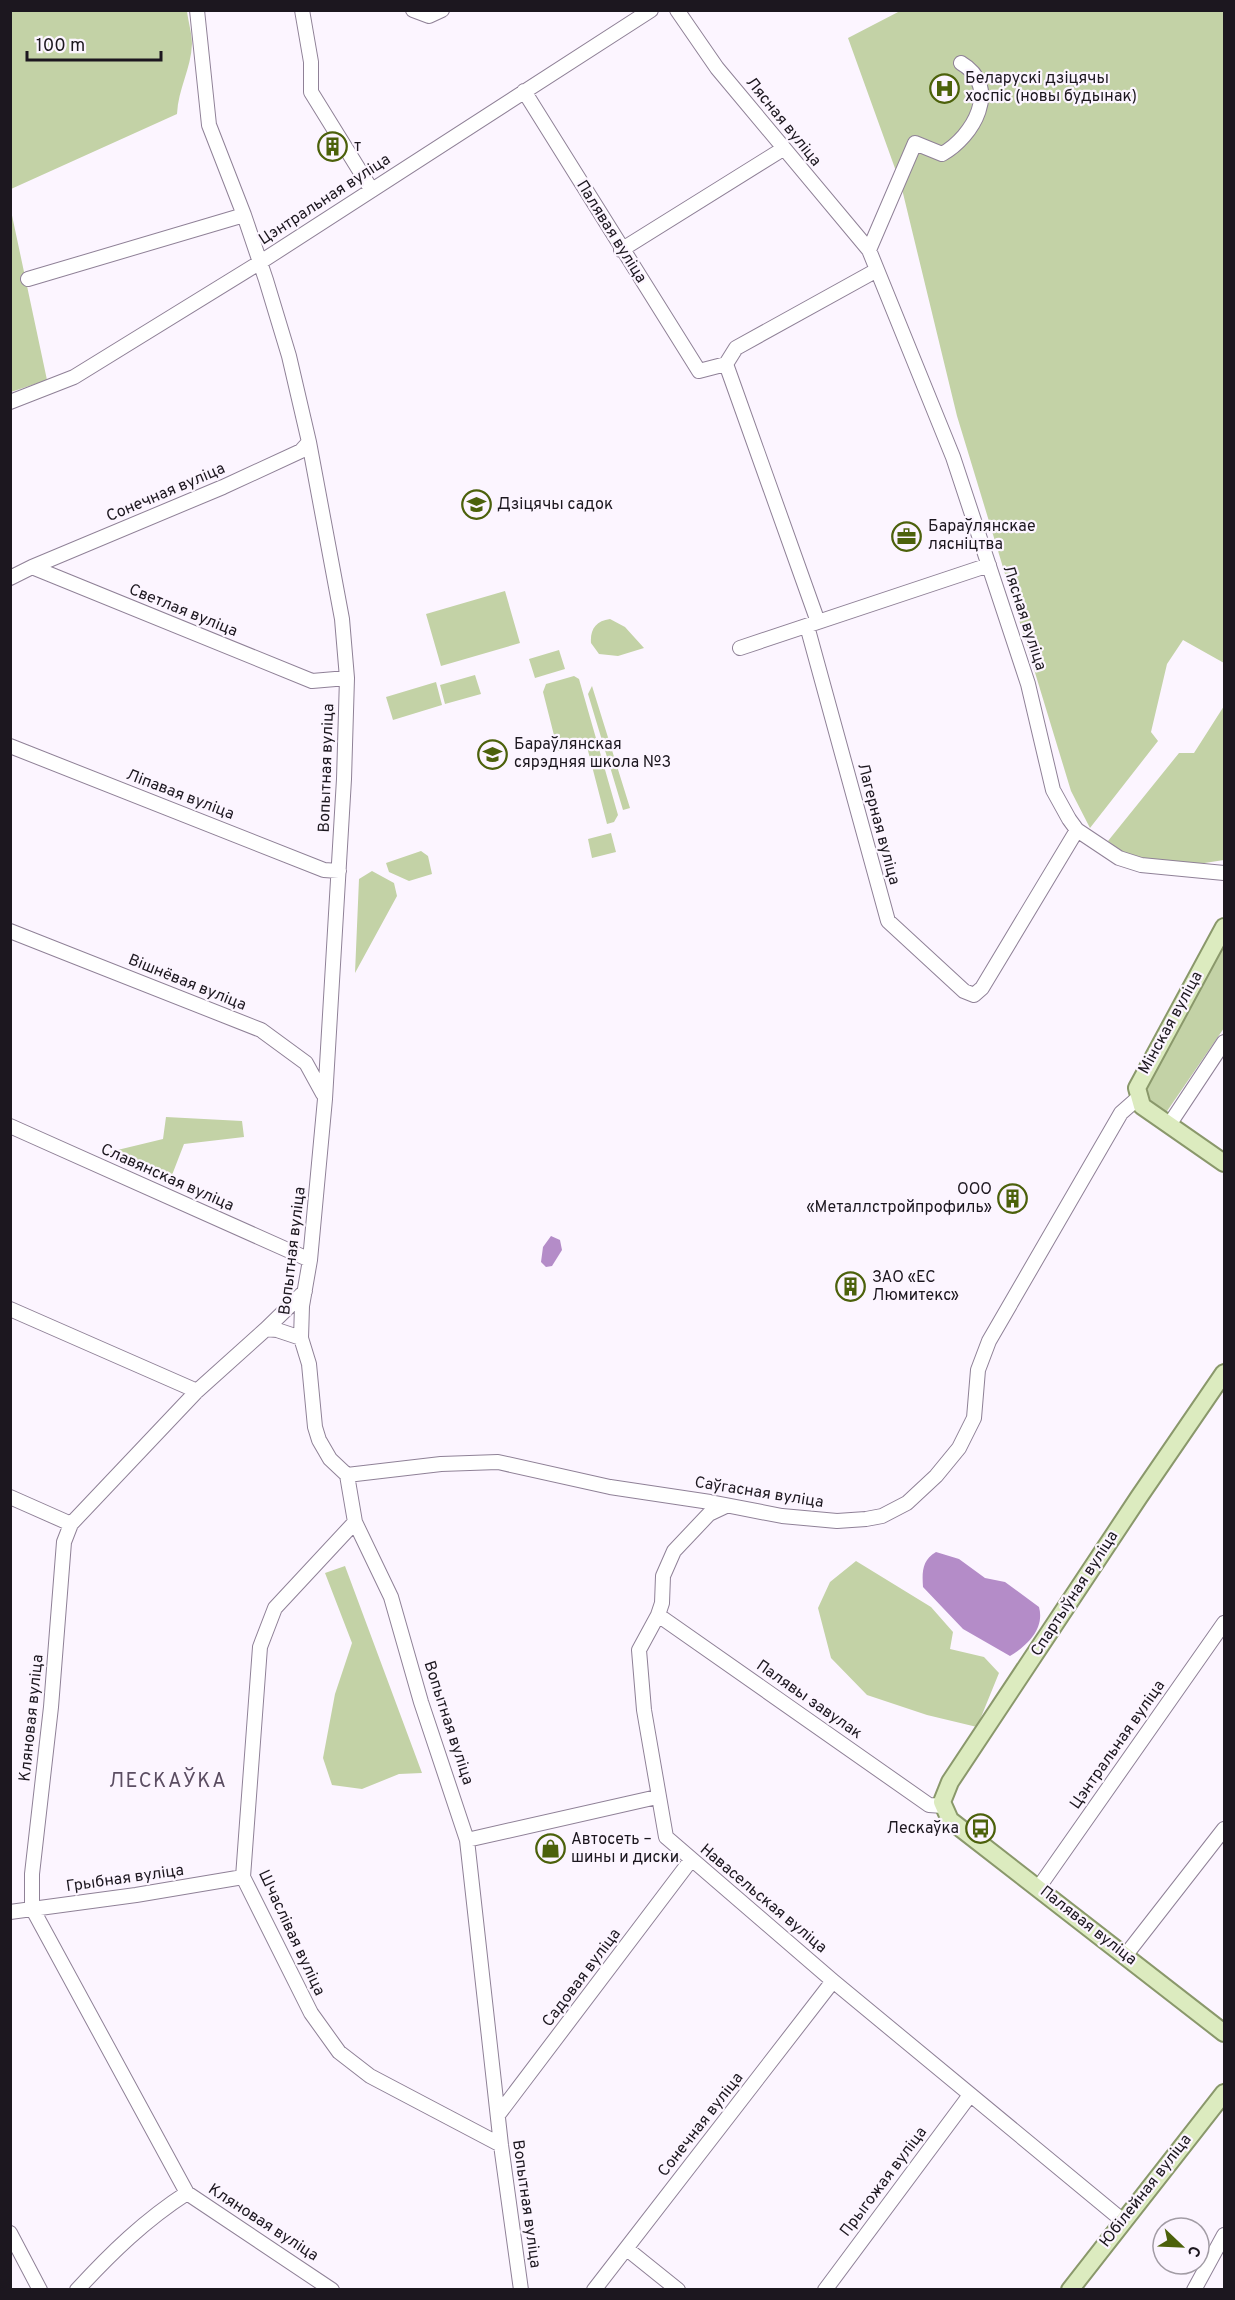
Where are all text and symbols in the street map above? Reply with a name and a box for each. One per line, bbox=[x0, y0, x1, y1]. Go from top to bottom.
scale bar bbox=[27, 24, 160, 62]
text: 100 m bbox=[36, 35, 85, 58]
place label: Беларускі дзіцячы хоспіс (новы будынак) bbox=[965, 69, 1137, 107]
hospital icon: Беларускі дзіцячы хоспіс (новы будынак) bbox=[928, 72, 960, 104]
street label: Лясная вуліца bbox=[741, 73, 825, 171]
building icon: т bbox=[317, 131, 349, 163]
place label: т bbox=[354, 137, 361, 157]
street label: Цэнтральная вуліца bbox=[255, 150, 395, 250]
street label: Палявая вуліца bbox=[571, 177, 651, 287]
street label: Сонечная вуліца bbox=[104, 459, 228, 527]
school or university icon: Дзіцячы садок bbox=[460, 489, 492, 521]
place label: Дзіцячы садок bbox=[497, 495, 613, 515]
place label: Бараўлянскае лясніцтва bbox=[928, 517, 1036, 555]
office icon: Бараўлянскае лясніцтва bbox=[891, 520, 923, 552]
street label: Лясная вуліца bbox=[998, 563, 1050, 673]
street label: Светлая вуліца bbox=[126, 580, 240, 642]
street label: Вопытная вуліца bbox=[315, 703, 339, 833]
place label: Бараўлянская сярэдняя школа №3 bbox=[514, 735, 671, 773]
school or university icon: Бараўлянская сярэдняя школа №3 bbox=[477, 738, 509, 770]
street label: Лагерная вуліца bbox=[852, 761, 904, 887]
street label: Ліпавая вуліца bbox=[123, 765, 237, 825]
street label: Вішнёвая вуліца bbox=[125, 950, 249, 1016]
street label: Мінская вуліца bbox=[1135, 968, 1207, 1078]
street label: Славянская вуліца bbox=[97, 1140, 237, 1216]
place label: ООО «Металлстройпрофиль» bbox=[806, 1180, 992, 1218]
building icon: ООО «Металлстройпрофиль» bbox=[997, 1183, 1029, 1215]
street label: Вопытная вуліца bbox=[275, 1186, 311, 1316]
place label: ЗАО «ЕС Люмитекс» bbox=[872, 1268, 959, 1306]
building icon: ЗАО «ЕС Люмитекс» bbox=[835, 1271, 867, 1303]
street label: Саўгасная вуліца bbox=[693, 1473, 825, 1513]
street label: Спартыўная вуліца bbox=[1027, 1527, 1123, 1661]
street label: Кляновая вуліца bbox=[15, 1653, 49, 1783]
street label: Палявы завулак bbox=[752, 1656, 866, 1744]
street label: Вопытная вуліца bbox=[419, 1658, 477, 1788]
street label: Цэнтральная вуліца bbox=[1066, 1677, 1170, 1813]
district label: ЛЕСКАЎКА bbox=[109, 1767, 227, 1795]
bus stop icon: Лескаўка bbox=[964, 1813, 996, 1845]
place label: Лескаўка bbox=[887, 1819, 959, 1839]
place label: Автосеть – шины и диски bbox=[571, 1830, 679, 1868]
shop icon: Автосеть – шины и диски bbox=[534, 1833, 566, 1865]
street label: Навасельская вуліца bbox=[695, 1840, 831, 1958]
street label: Грыбная вуліца bbox=[65, 1861, 185, 1897]
street label: Шчаслівая вуліца bbox=[253, 1867, 329, 1999]
street label: Палявая вуліца bbox=[1035, 1882, 1141, 1970]
street label: Садовая вуліца bbox=[538, 1925, 626, 2031]
street label: Сонечная вуліца bbox=[654, 2069, 748, 2181]
street label: Прыгожая вуліца bbox=[836, 2123, 932, 2241]
street label: Юбілейная вуліца bbox=[1096, 2130, 1196, 2252]
street label: Вопытная вуліца bbox=[507, 2139, 545, 2269]
street label: Кляновая вуліца bbox=[204, 2180, 322, 2266]
north arrow bbox=[1151, 2216, 1211, 2276]
text: С bbox=[1182, 2242, 1204, 2260]

